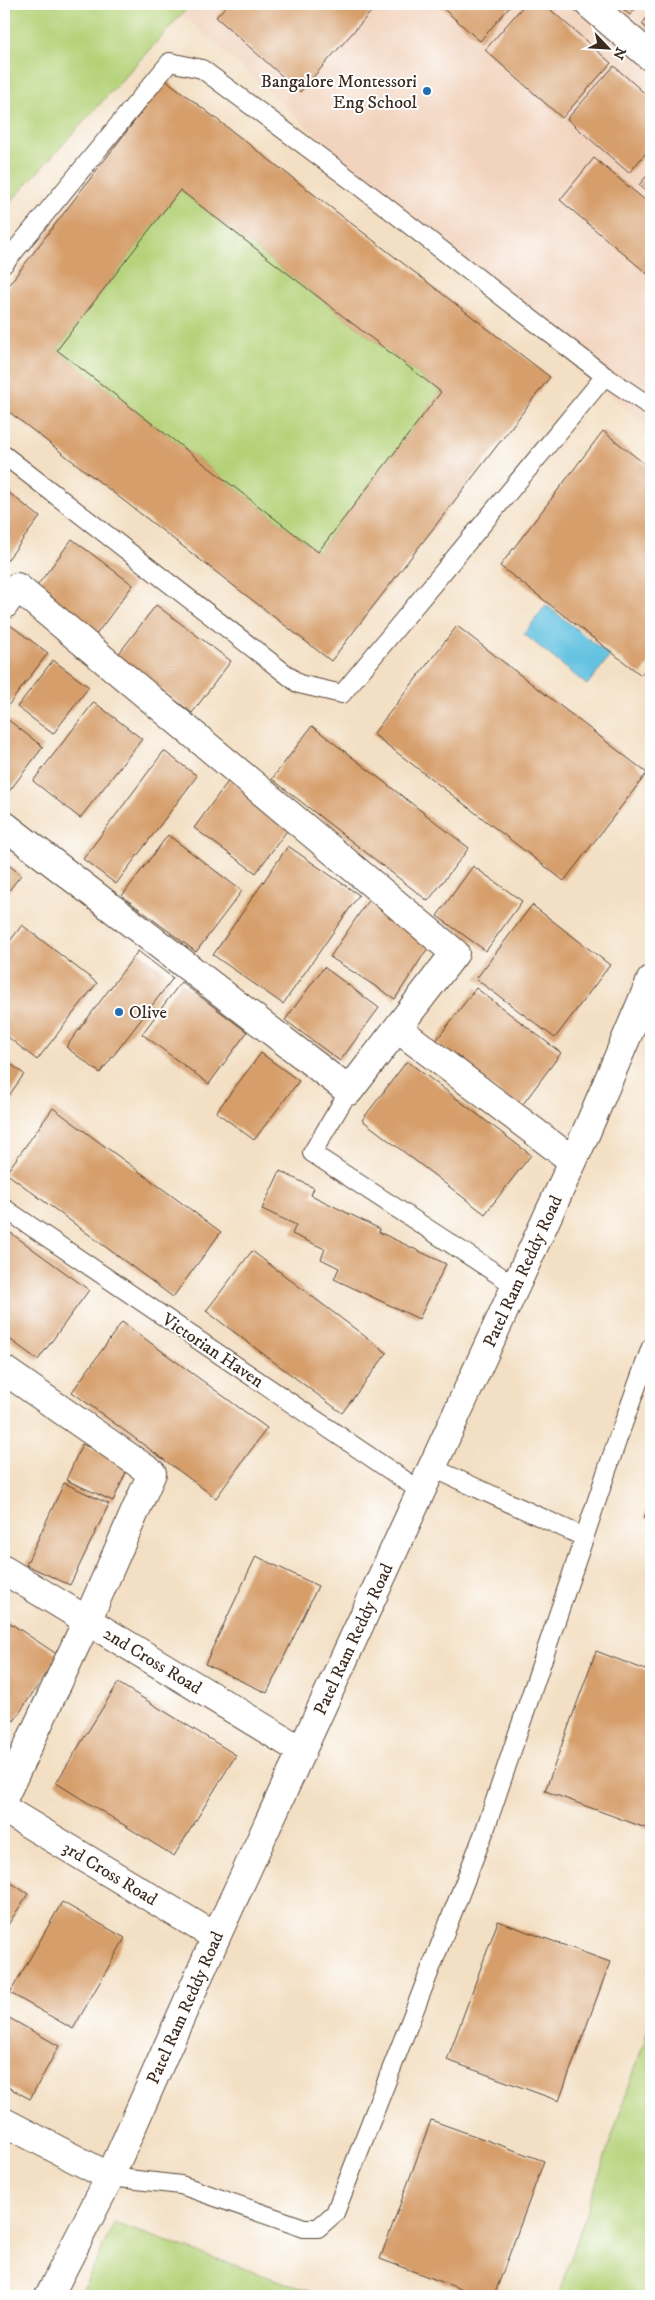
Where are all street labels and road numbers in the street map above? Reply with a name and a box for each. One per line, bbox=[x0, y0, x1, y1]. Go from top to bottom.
street label: Patel Ram Reddy Road bbox=[479, 1192, 568, 1351]
street label: Victorian Haven bbox=[157, 1308, 268, 1393]
street label: Patel Ram Reddy Road bbox=[310, 1560, 398, 1719]
street label: 2nd Cross Road bbox=[99, 1623, 206, 1700]
street label: 3rd Cross Road bbox=[58, 1837, 161, 1911]
street label: Patel Ram Reddy Road bbox=[142, 1928, 229, 2088]

